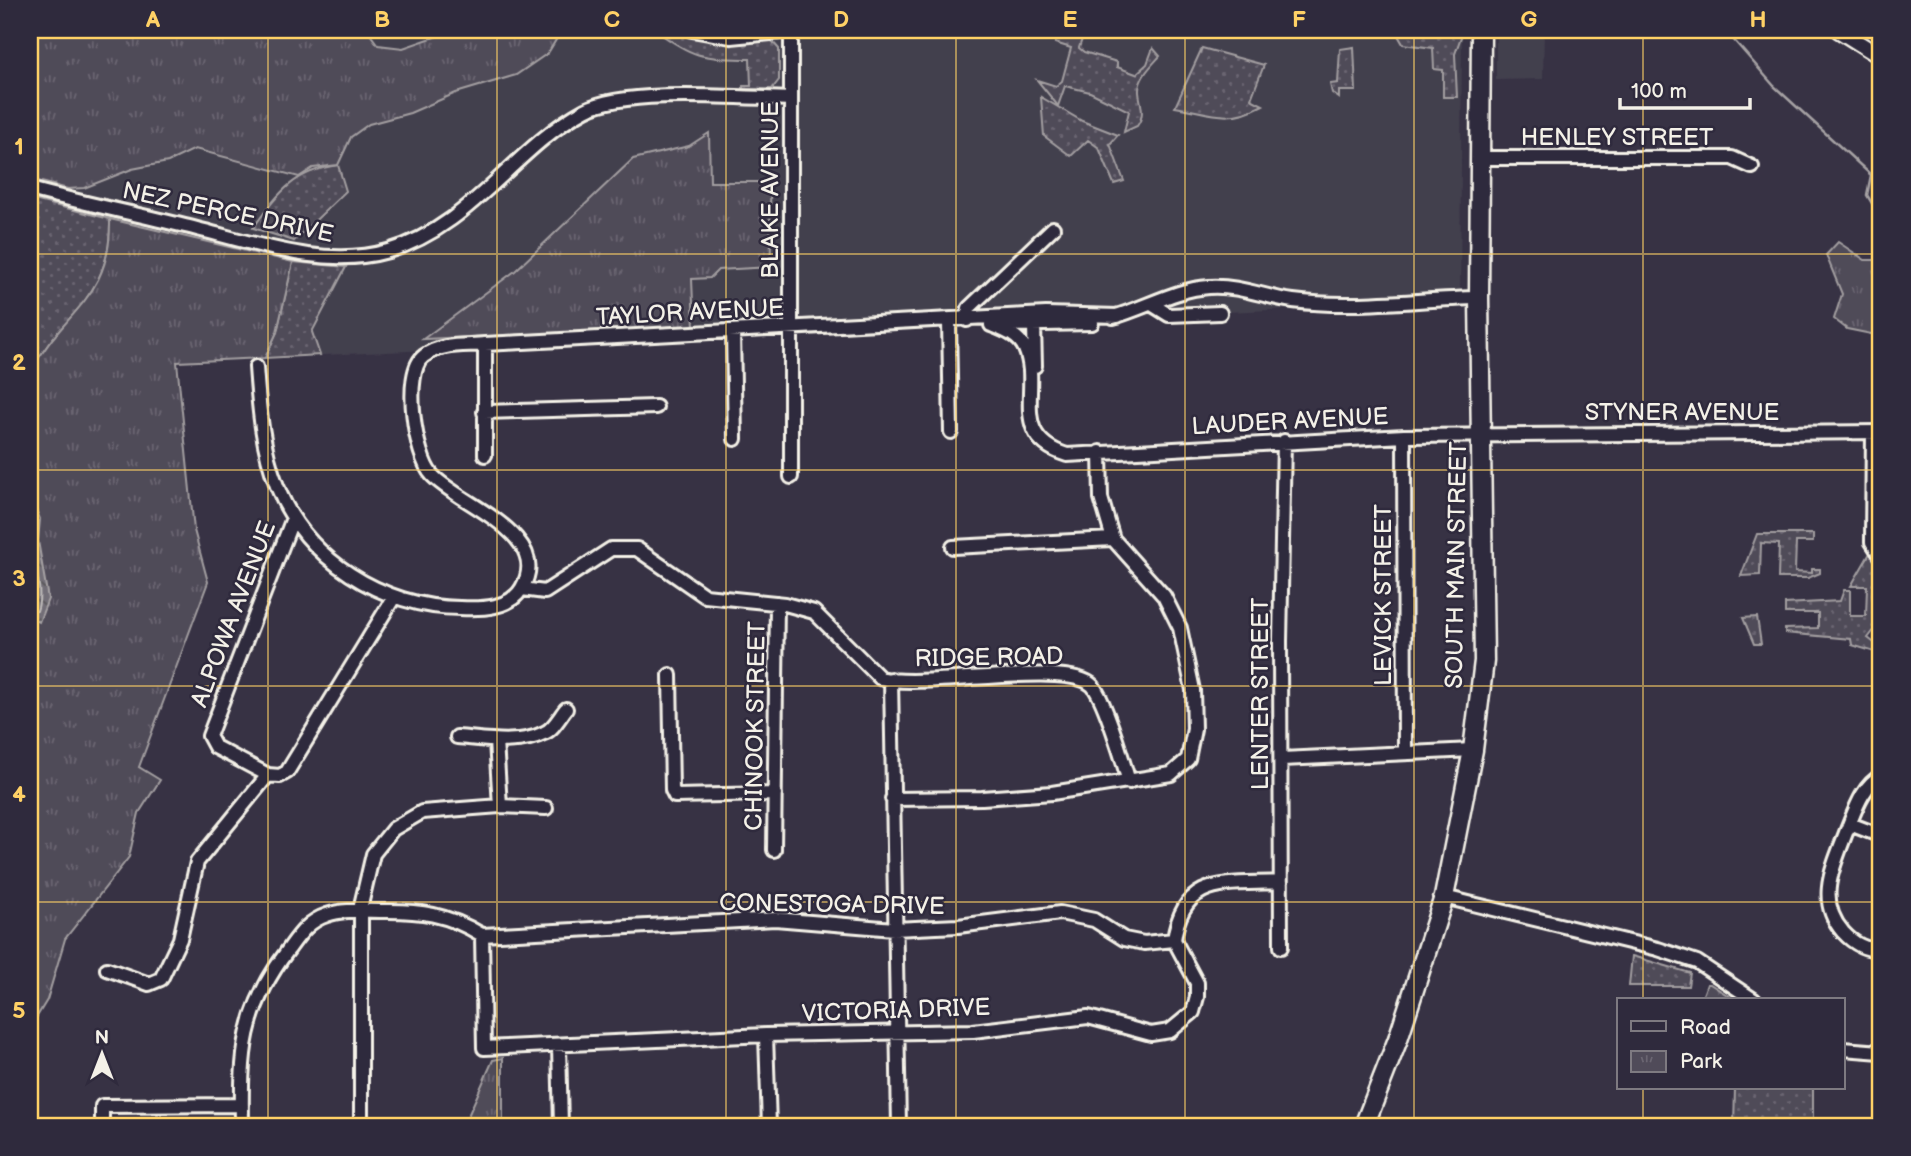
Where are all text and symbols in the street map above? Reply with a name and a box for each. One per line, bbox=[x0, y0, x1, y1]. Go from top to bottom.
text: A bbox=[145, 6, 161, 34]
text: B bbox=[374, 6, 390, 34]
text: C bbox=[604, 6, 620, 34]
text: D bbox=[833, 6, 849, 34]
text: E bbox=[1063, 6, 1078, 34]
text: F bbox=[1292, 6, 1306, 34]
text: G bbox=[1521, 6, 1538, 34]
text: H bbox=[1749, 6, 1767, 34]
scale bar bbox=[1620, 66, 1750, 110]
text: 100 m bbox=[1631, 79, 1687, 104]
street label: BLAKE AVENUE bbox=[756, 101, 785, 279]
street label: HENLEY STREET bbox=[1521, 123, 1714, 152]
text: 1 bbox=[14, 133, 24, 161]
street label: NEZ PERCE DRIVE bbox=[120, 176, 336, 249]
street label: TAYLOR AVENUE bbox=[595, 293, 785, 332]
text: 2 bbox=[12, 349, 26, 377]
street label: STYNER AVENUE bbox=[1585, 398, 1779, 427]
street label: LAUDER AVENUE bbox=[1191, 402, 1389, 441]
street label: SOUTH MAIN STREET bbox=[1440, 441, 1473, 689]
street label: LEVICK STREET bbox=[1369, 503, 1398, 686]
street label: ALPOWA AVENUE bbox=[185, 517, 282, 711]
text: 3 bbox=[12, 565, 26, 593]
street label: LENTER STREET bbox=[1246, 597, 1275, 790]
street label: CHINOOK STREET bbox=[739, 620, 772, 831]
street label: RIDGE ROAD bbox=[914, 642, 1064, 673]
text: 4 bbox=[12, 781, 26, 809]
street label: CONESTOGA DRIVE bbox=[719, 888, 945, 921]
street label: VICTORIA DRIVE bbox=[801, 993, 991, 1028]
text: 5 bbox=[12, 997, 26, 1025]
legend bbox=[1617, 998, 1844, 1090]
text: Road bbox=[1680, 1015, 1731, 1040]
north arrow bbox=[66, 1020, 136, 1090]
text: N bbox=[95, 1027, 109, 1050]
text: Park bbox=[1680, 1049, 1723, 1074]

